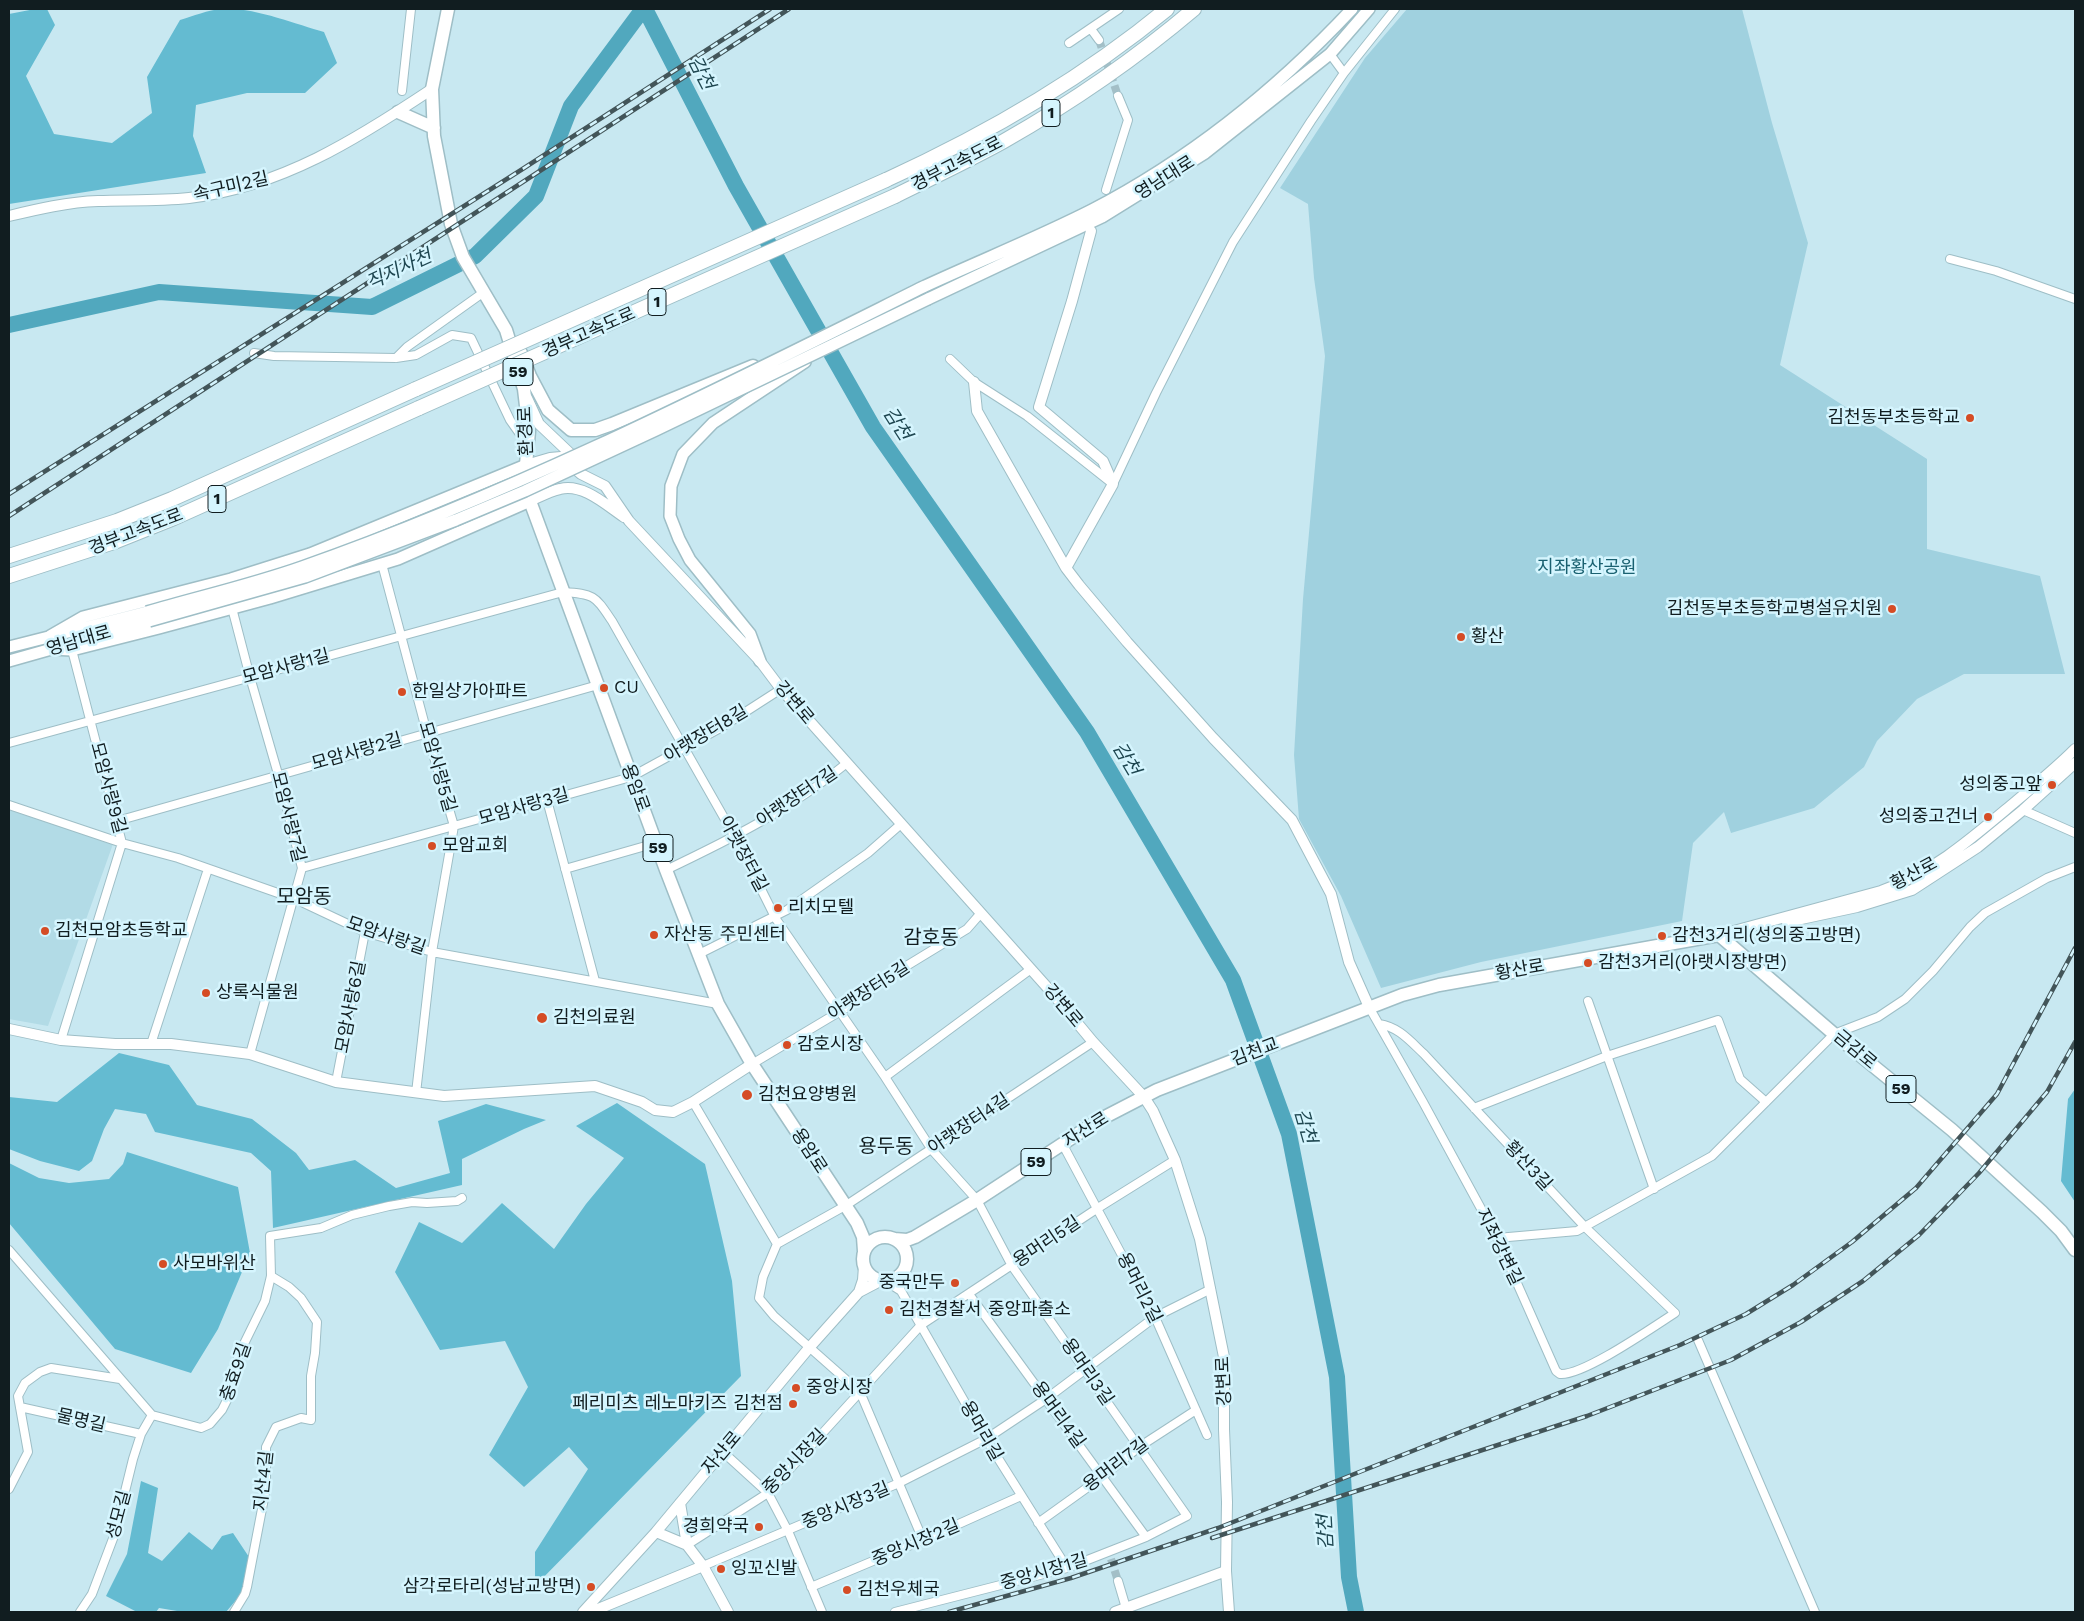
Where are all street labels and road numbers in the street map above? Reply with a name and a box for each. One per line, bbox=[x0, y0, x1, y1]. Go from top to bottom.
road number: 1 bbox=[1042, 100, 1060, 126]
street label: 경부고속도로 bbox=[908, 132, 1006, 196]
street label: 영남대로 bbox=[1131, 151, 1199, 205]
street label: 속구미2길 bbox=[191, 168, 271, 206]
road number: 1 bbox=[648, 288, 666, 316]
street label: 경부고속도로 bbox=[539, 303, 639, 363]
road number: 59 bbox=[503, 358, 533, 386]
street label: 환경로 bbox=[514, 406, 538, 456]
road number: 1 bbox=[208, 486, 226, 512]
street label: 경부고속도로 bbox=[86, 504, 186, 560]
street label: 영남대로 bbox=[44, 621, 114, 661]
street label: 모암사랑1길 bbox=[240, 645, 332, 689]
street label: 강변로 bbox=[770, 677, 818, 729]
street label: 아랫장터8길 bbox=[660, 701, 752, 767]
street label: 모암사랑5길 bbox=[414, 719, 460, 815]
street label: 모암사랑2길 bbox=[309, 729, 405, 775]
street label: 모암사랑9길 bbox=[85, 740, 131, 836]
street label: 용암로 bbox=[616, 761, 654, 815]
street label: 아랫장터7길 bbox=[752, 762, 842, 832]
street label: 모암사랑7길 bbox=[266, 769, 310, 865]
street label: 모암사랑3길 bbox=[476, 784, 572, 830]
street label: 아랫장터길 bbox=[714, 812, 772, 896]
road number: 59 bbox=[643, 834, 673, 861]
street label: 황산로 bbox=[1887, 853, 1941, 895]
street label: 모암사랑길 bbox=[343, 912, 429, 960]
street label: 황산로 bbox=[1494, 955, 1546, 985]
street label: 아랫장터5길 bbox=[824, 957, 914, 1025]
street label: 모암사랑6길 bbox=[331, 959, 371, 1055]
street label: 강변로 bbox=[1039, 980, 1087, 1032]
street label: 금감로 bbox=[1829, 1026, 1881, 1074]
street label: 김천교 bbox=[1228, 1033, 1282, 1071]
road number: 59 bbox=[1886, 1076, 1916, 1102]
street label: 아랫장터4길 bbox=[924, 1089, 1014, 1159]
street label: 자산로 bbox=[1059, 1108, 1113, 1152]
street label: 용암로 bbox=[786, 1124, 832, 1178]
street label: 황산3길 bbox=[1500, 1137, 1556, 1195]
road number: 59 bbox=[1021, 1148, 1051, 1176]
street label: 지좌강변길 bbox=[1471, 1205, 1527, 1289]
street label: 용머리5길 bbox=[1009, 1212, 1085, 1272]
street label: 용머리2길 bbox=[1112, 1249, 1166, 1327]
street label: 용머리3길 bbox=[1056, 1334, 1118, 1410]
street label: 충효9길 bbox=[216, 1340, 256, 1404]
street label: 강변로 bbox=[1212, 1356, 1236, 1406]
street label: 용머리4길 bbox=[1027, 1377, 1089, 1453]
street label: 용머리길 bbox=[955, 1397, 1007, 1465]
street label: 물명길 bbox=[54, 1405, 108, 1437]
street label: 중앙시장길 bbox=[758, 1425, 832, 1499]
street label: 자산로 bbox=[698, 1427, 746, 1479]
street label: 용머리7길 bbox=[1079, 1433, 1153, 1497]
street label: 지산4길 bbox=[250, 1450, 278, 1512]
street label: 중앙시장3길 bbox=[799, 1478, 893, 1534]
street label: 성모길 bbox=[102, 1488, 136, 1542]
street label: 중앙시장2길 bbox=[869, 1515, 963, 1571]
street label: 중앙시장1길 bbox=[998, 1549, 1090, 1595]

